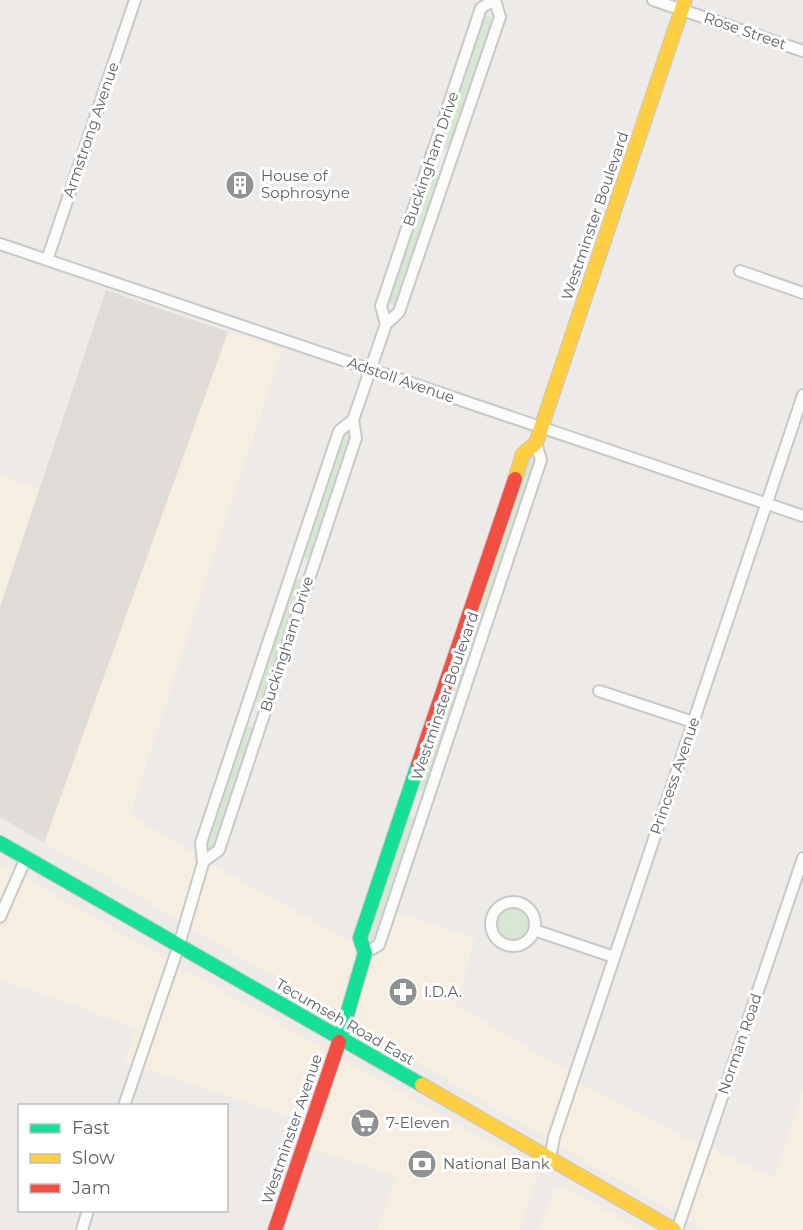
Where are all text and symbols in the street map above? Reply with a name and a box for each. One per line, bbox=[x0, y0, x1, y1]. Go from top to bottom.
street label: Rose Street bbox=[701, 8, 789, 53]
street label: Armstrong Avenue bbox=[58, 60, 123, 200]
street label: Buckingham Drive bbox=[399, 89, 463, 229]
street label: Westminster Boulevard bbox=[557, 129, 632, 303]
place label: House of Sophrosyne bbox=[261, 166, 350, 202]
building icon: House of Sophrosyne bbox=[224, 169, 256, 201]
street label: Adstoll Avenue bbox=[345, 352, 457, 407]
street label: Buckingham Drive bbox=[256, 574, 317, 714]
street label: Westminster Boulevard bbox=[407, 609, 482, 783]
street label: Princess Avenue bbox=[646, 715, 704, 837]
street label: Tecumseh Road East bbox=[272, 974, 418, 1069]
pharmacy icon: I.D.A. bbox=[387, 976, 419, 1008]
place label: I.D.A. bbox=[424, 982, 462, 1001]
street label: Norman Road bbox=[713, 991, 766, 1097]
street label: Westminster Avenue bbox=[257, 1051, 326, 1206]
legend bbox=[18, 1104, 228, 1212]
supermarket icon: 7-Eleven bbox=[349, 1107, 381, 1139]
place label: 7-Eleven bbox=[386, 1113, 450, 1132]
text: Fast bbox=[72, 1117, 110, 1139]
text: Slow bbox=[72, 1147, 115, 1169]
bank icon: National Bank bbox=[406, 1148, 438, 1180]
place label: National Bank bbox=[443, 1154, 550, 1173]
text: Jam bbox=[71, 1177, 111, 1199]

